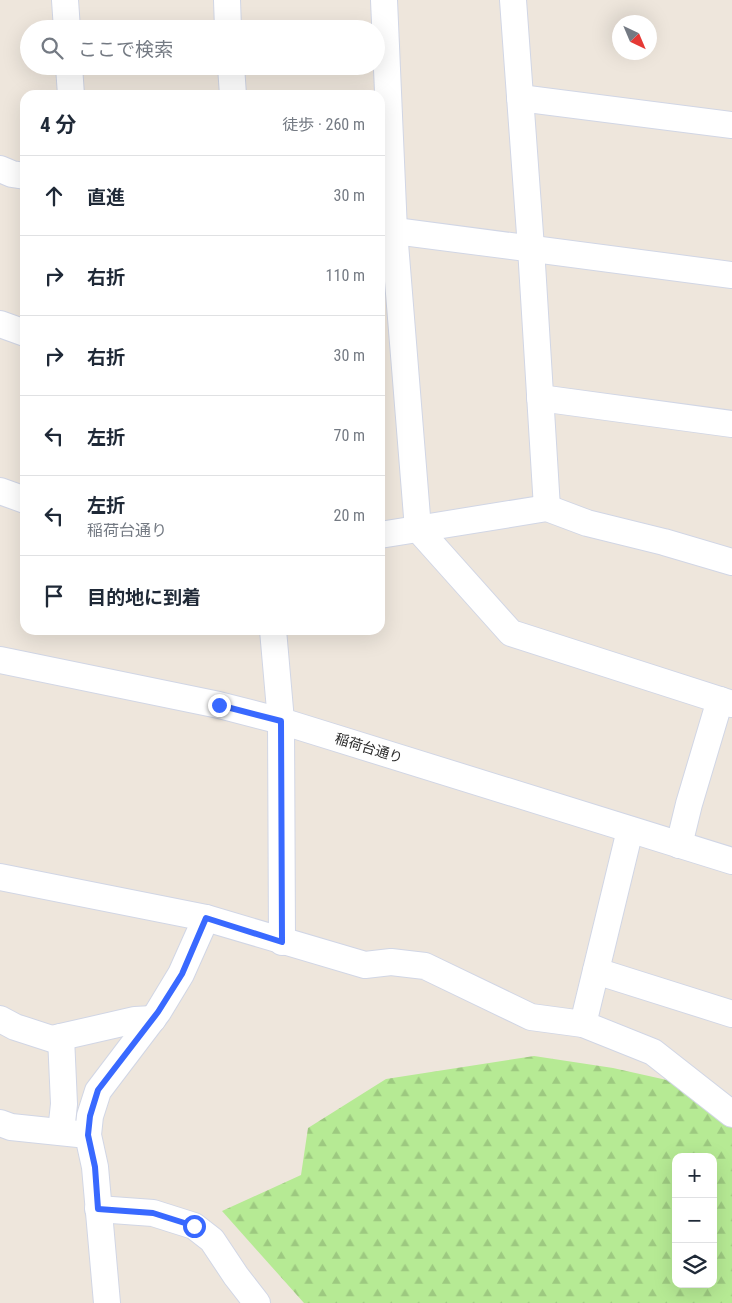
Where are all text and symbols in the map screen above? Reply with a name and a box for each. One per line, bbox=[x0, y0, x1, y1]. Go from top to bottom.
north arrow bbox=[612, 15, 657, 60]
search box bbox=[20, 20, 385, 75]
icon: search bbox=[38, 34, 66, 62]
text: ここで検索 bbox=[78, 38, 173, 61]
text: 4 分 bbox=[40, 113, 76, 137]
text: 徒歩 · 260 m bbox=[282, 115, 365, 134]
icon: ahead bbox=[40, 182, 68, 210]
text: 直進 bbox=[87, 186, 125, 209]
text: 30 m bbox=[333, 186, 365, 205]
icon: right bbox=[40, 262, 68, 290]
text: 右折 bbox=[87, 266, 125, 289]
text: 110 m bbox=[326, 266, 365, 285]
icon: right bbox=[40, 342, 68, 370]
text: 右折 bbox=[87, 346, 125, 369]
text: 30 m bbox=[333, 346, 365, 365]
icon: left bbox=[40, 422, 68, 450]
text: 左折 bbox=[87, 426, 125, 449]
text: 70 m bbox=[333, 426, 365, 445]
text: 左折 bbox=[87, 494, 125, 517]
icon: left bbox=[40, 502, 68, 530]
text: 20 m bbox=[333, 506, 365, 525]
text: 稲荷台通り bbox=[87, 521, 167, 540]
icon: arrive bbox=[40, 582, 68, 610]
text: 目的地に到着 bbox=[87, 586, 201, 609]
route end bbox=[208, 694, 231, 717]
street label: 稲荷台通り bbox=[333, 730, 405, 766]
map controls bbox=[672, 1153, 717, 1288]
button: + bbox=[672, 1153, 717, 1198]
button: − bbox=[672, 1198, 717, 1243]
route start bbox=[183, 1215, 206, 1238]
button: layers bbox=[672, 1243, 717, 1288]

